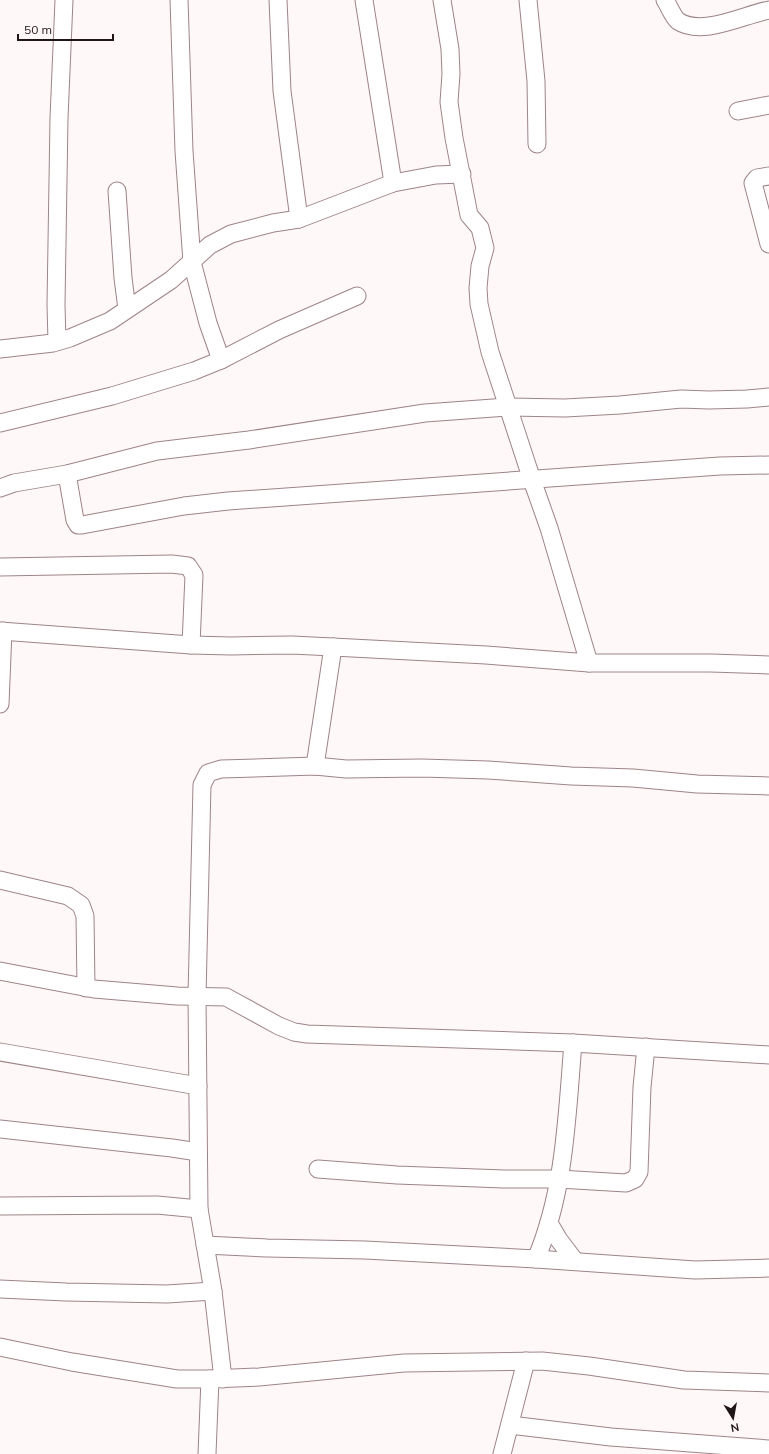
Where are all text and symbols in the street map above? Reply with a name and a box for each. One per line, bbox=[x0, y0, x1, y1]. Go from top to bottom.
scale bar bbox=[18, 16, 113, 42]
text: 50 m bbox=[24, 22, 52, 37]
north arrow bbox=[713, 1398, 753, 1438]
text: N bbox=[729, 1420, 740, 1435]

